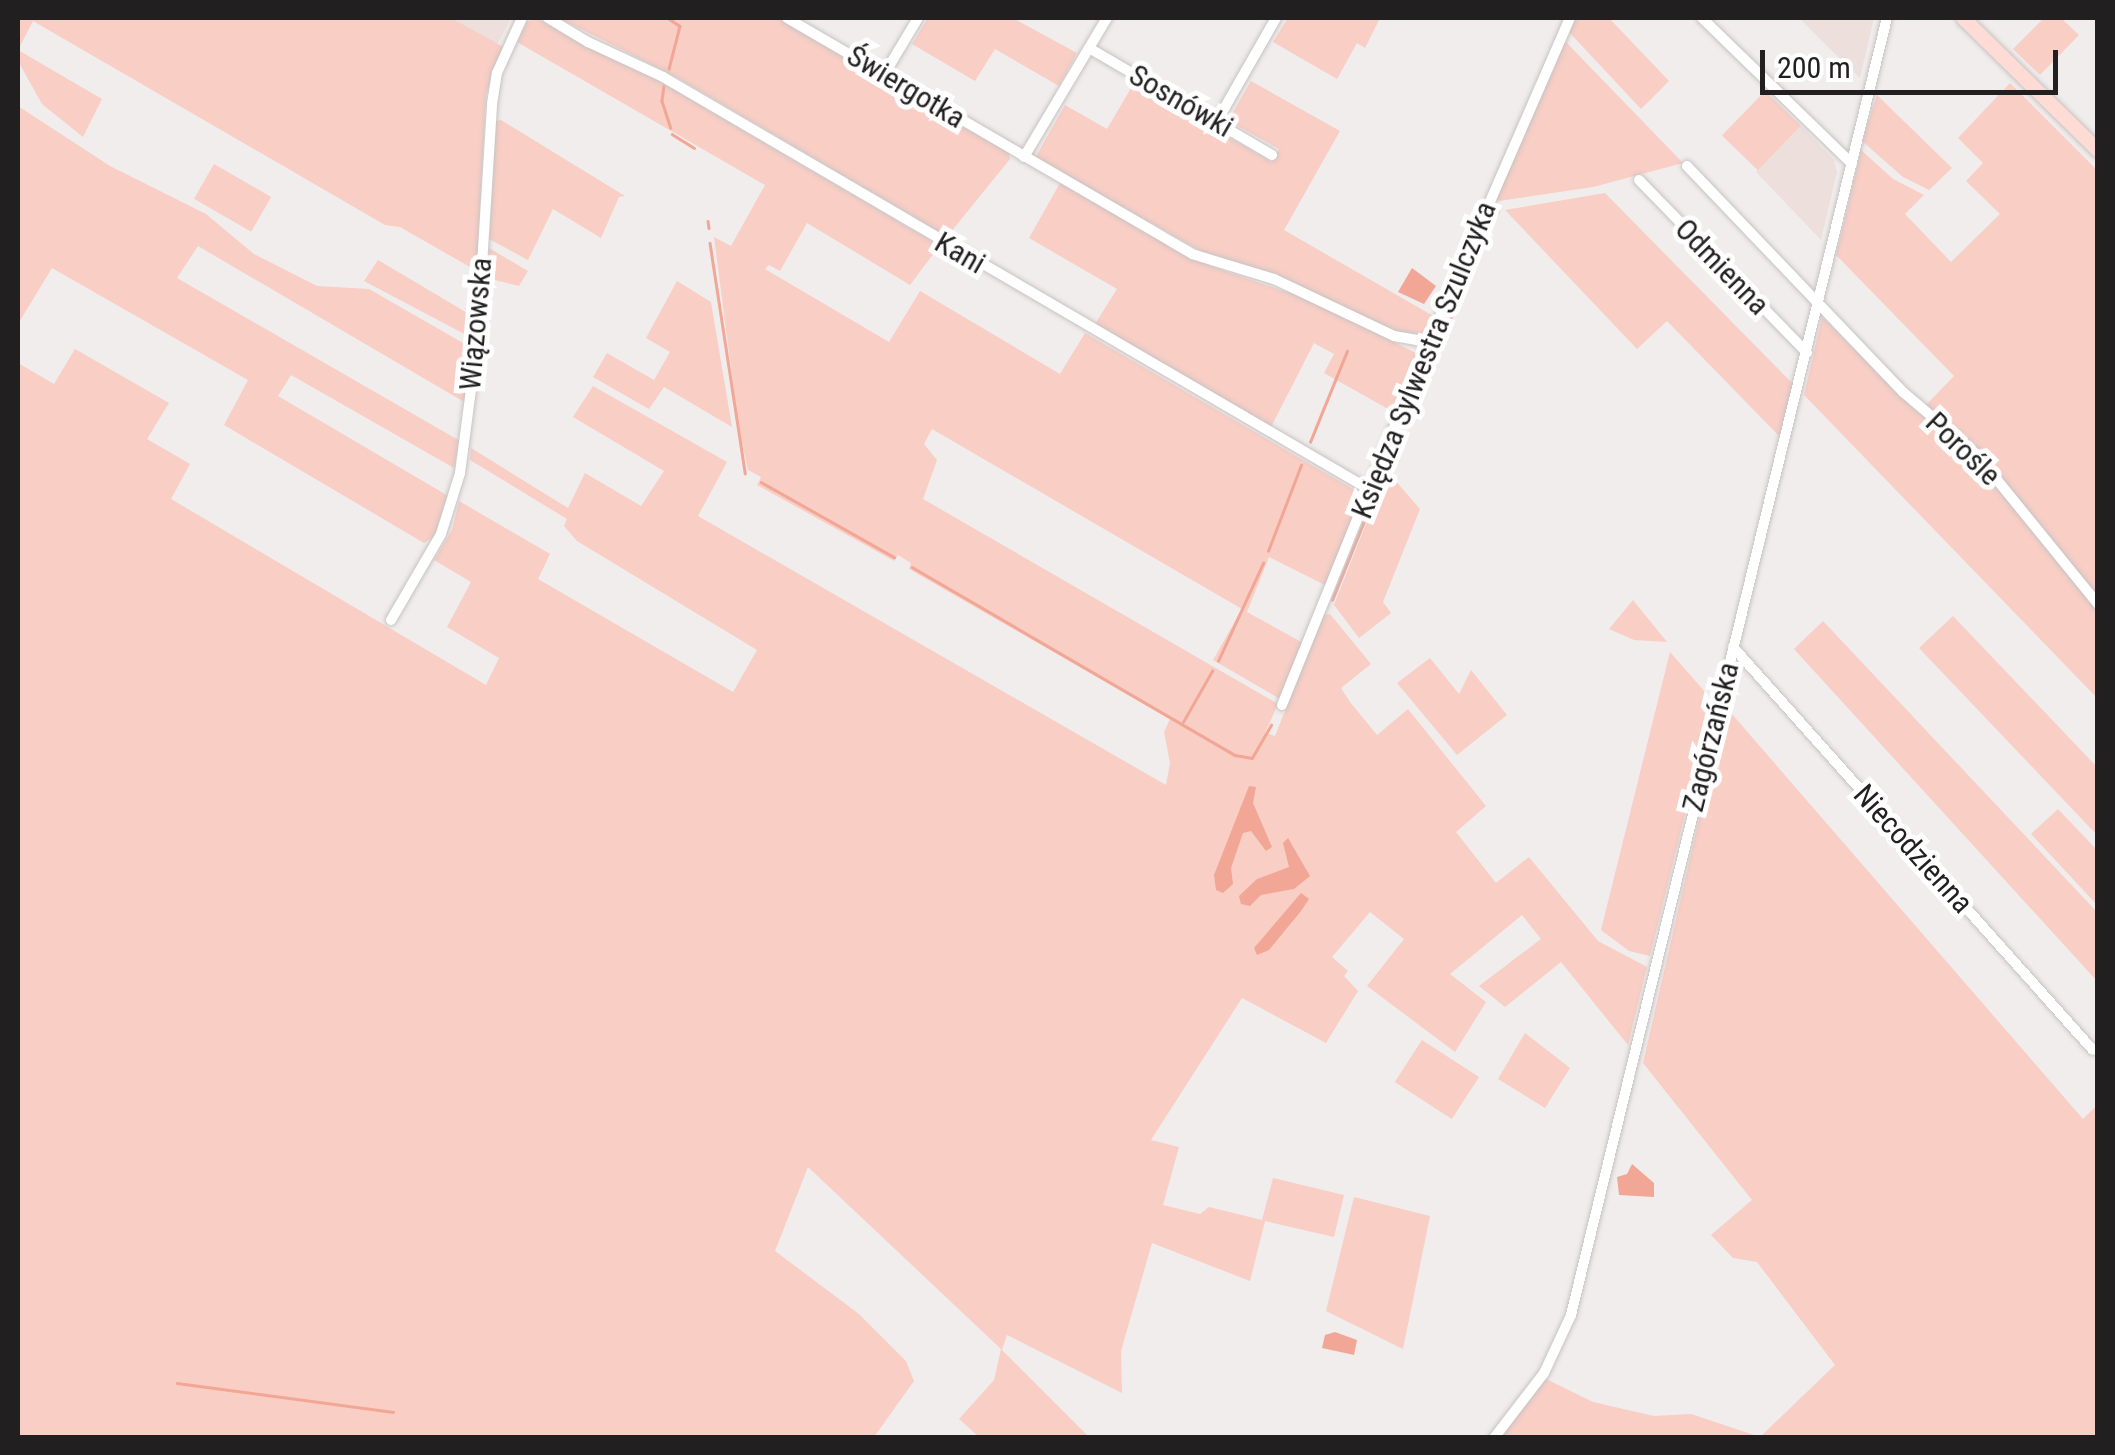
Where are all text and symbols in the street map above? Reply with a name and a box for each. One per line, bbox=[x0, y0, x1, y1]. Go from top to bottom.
scale bar bbox=[1765, 30, 2062, 92]
street label: Świergotka bbox=[840, 38, 972, 136]
text: 200 m bbox=[1777, 50, 1851, 85]
street label: Sosnówki bbox=[1123, 57, 1239, 145]
street label: Księdza Sylwestra Szulczyka bbox=[1344, 196, 1504, 524]
street label: Odmienna bbox=[1667, 211, 1777, 323]
street label: Kani bbox=[928, 224, 992, 282]
street label: Wiązowska bbox=[452, 256, 500, 392]
street label: Porośle bbox=[1918, 405, 2008, 493]
street label: Zagórzańska bbox=[1675, 659, 1747, 815]
street label: Niecodzienna bbox=[1846, 777, 1980, 921]

